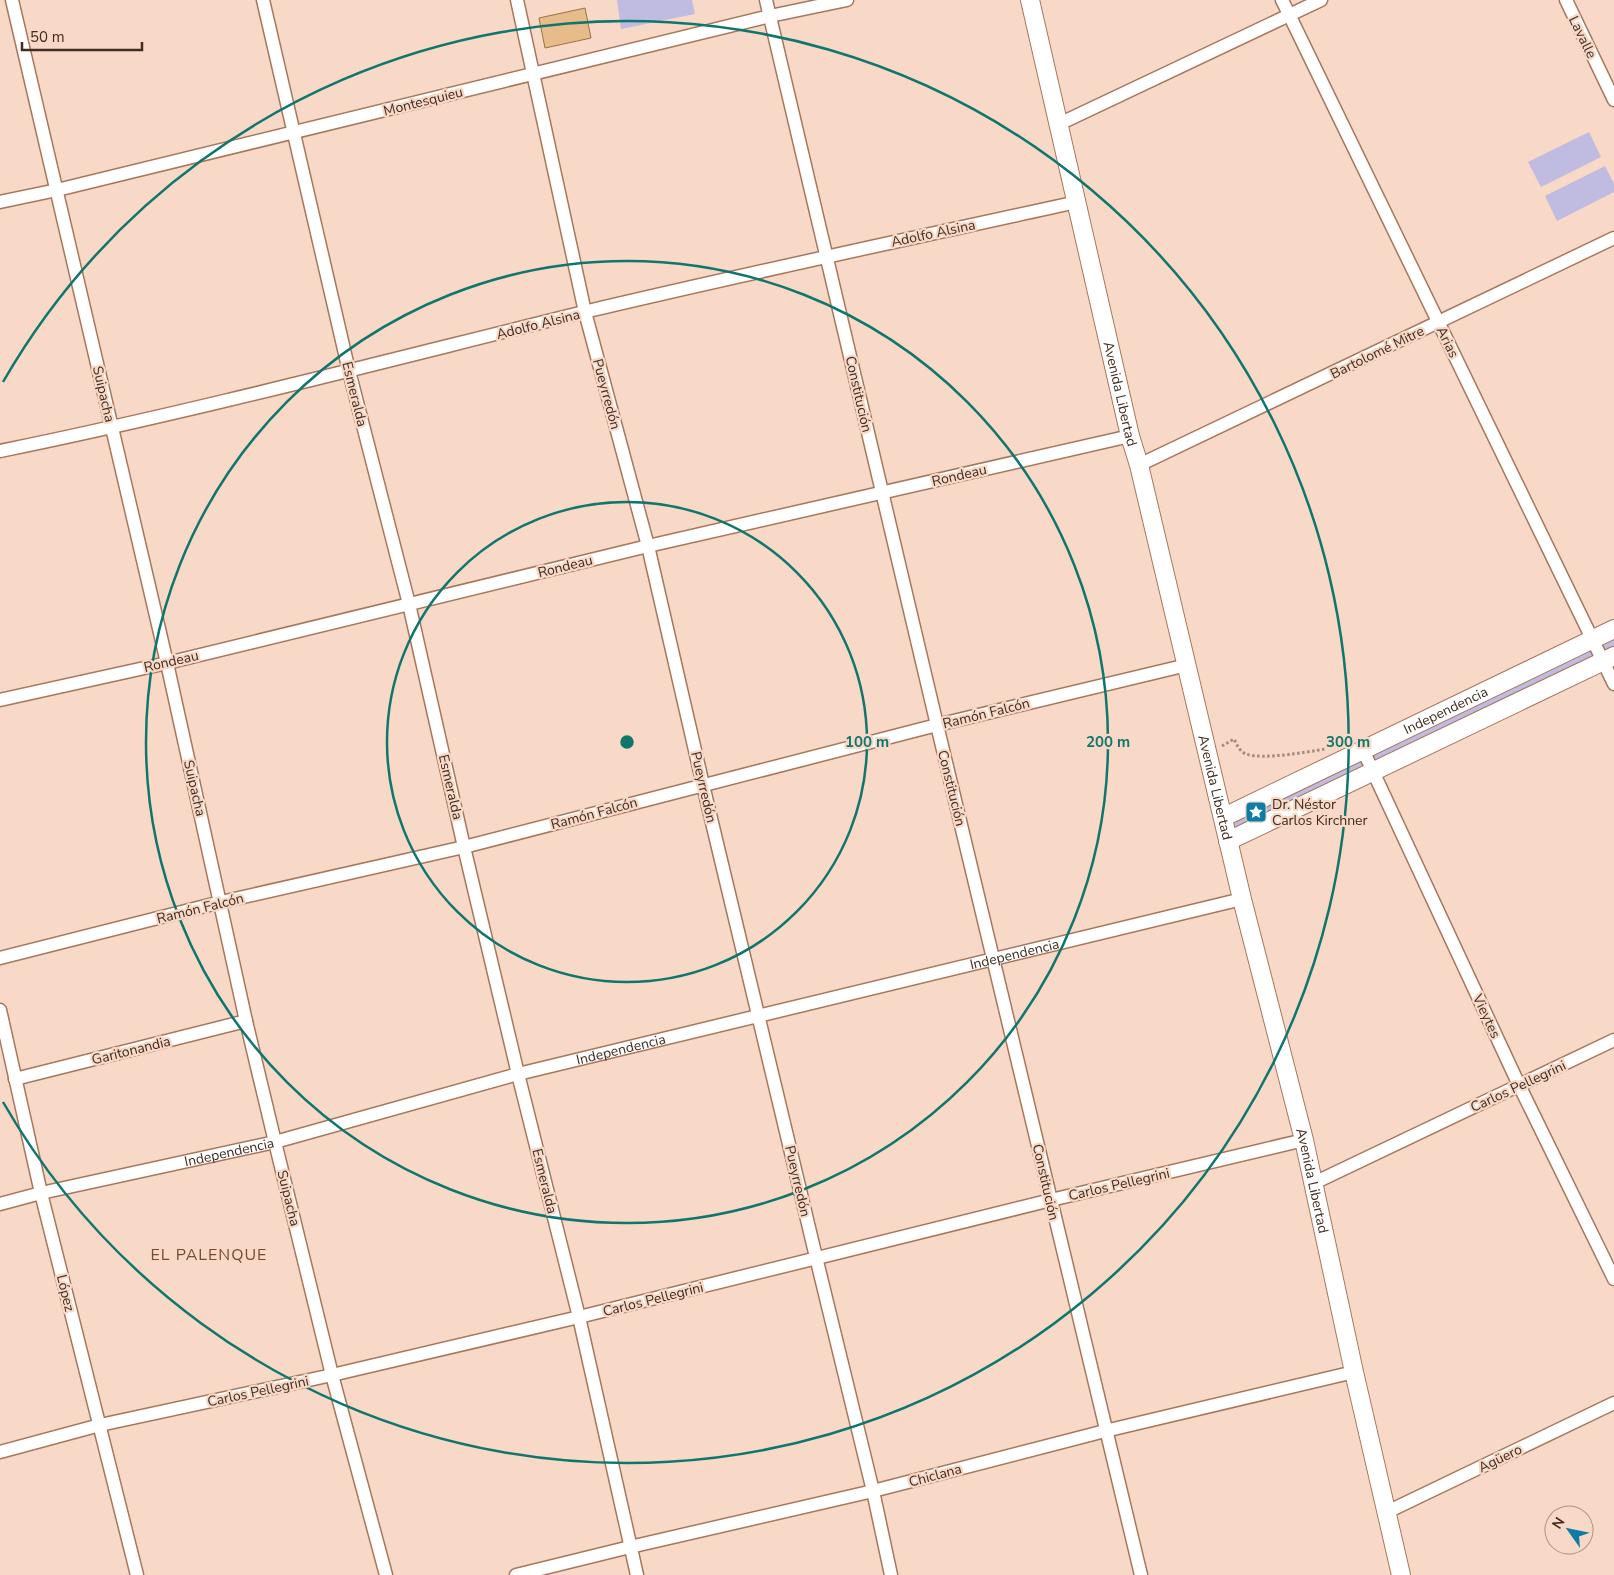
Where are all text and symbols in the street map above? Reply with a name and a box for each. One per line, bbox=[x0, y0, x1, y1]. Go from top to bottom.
street label: Lavalle bbox=[1564, 13, 1601, 62]
scale bar bbox=[22, 20, 142, 52]
text: 50 m bbox=[30, 27, 65, 47]
street label: Montesquieu bbox=[381, 82, 465, 121]
street label: Adolfo Alsina bbox=[889, 215, 977, 252]
street label: Adolfo Alsina bbox=[494, 305, 582, 344]
street label: Bartolomé Mitre bbox=[1327, 321, 1427, 383]
street label: Arias bbox=[1432, 323, 1463, 361]
street label: Avenida Libertad bbox=[1099, 340, 1142, 449]
street label: Constitución bbox=[841, 354, 877, 434]
street label: Pueyrredón bbox=[588, 357, 625, 432]
street label: Esmeralda bbox=[337, 360, 372, 429]
street label: Suipacha bbox=[88, 364, 119, 424]
street label: Rondeau bbox=[930, 460, 988, 491]
street label: Rondeau bbox=[536, 551, 595, 582]
street label: Rondeau bbox=[142, 646, 200, 677]
street label: Independencia bbox=[1400, 682, 1491, 739]
street label: Ramón Falcón bbox=[941, 693, 1032, 733]
text: 100 m bbox=[845, 732, 889, 752]
text: 200 m bbox=[1086, 732, 1130, 752]
text: 300 m bbox=[1326, 732, 1370, 752]
centre of rings bbox=[618, 733, 636, 751]
street label: Avenida Libertad bbox=[1193, 733, 1237, 842]
street label: Constitución bbox=[933, 748, 970, 828]
street label: Pueyrredón bbox=[686, 750, 721, 825]
street label: Esmeralda bbox=[434, 753, 467, 822]
street label: Suipacha bbox=[179, 758, 210, 818]
street label: Ramón Falcón bbox=[549, 793, 640, 834]
place label: Dr. Néstor Carlos Kirchner bbox=[1272, 795, 1368, 830]
place icon: Dr. Néstor Carlos Kirchner bbox=[1244, 800, 1268, 824]
street label: Ramón Falcón bbox=[155, 888, 246, 928]
street label: Independencia bbox=[968, 935, 1061, 974]
street label: Vieytes bbox=[1468, 990, 1505, 1042]
street label: Independencia bbox=[574, 1030, 668, 1070]
street label: Garitonandia bbox=[90, 1032, 173, 1069]
street label: Carlos Pellegrini bbox=[1467, 1056, 1569, 1117]
street label: Avenida Libertad bbox=[1291, 1126, 1333, 1235]
street label: Independencia bbox=[183, 1133, 276, 1172]
street label: Constitución bbox=[1028, 1142, 1064, 1222]
street label: Pueyrredón bbox=[780, 1144, 815, 1219]
street label: Esmeralda bbox=[527, 1147, 562, 1216]
street label: Carlos Pellegrini bbox=[1067, 1164, 1172, 1205]
street label: Suipacha bbox=[272, 1168, 305, 1228]
district label: EL PALENQUE bbox=[151, 1244, 267, 1266]
street label: López bbox=[52, 1273, 79, 1314]
street label: Carlos Pellegrini bbox=[601, 1278, 705, 1321]
street label: Carlos Pellegrini bbox=[206, 1371, 311, 1412]
street label: Agüero bbox=[1475, 1440, 1525, 1477]
street label: Chiclana bbox=[907, 1459, 964, 1492]
north arrow bbox=[1544, 1505, 1594, 1555]
text: N bbox=[1548, 1514, 1569, 1533]

